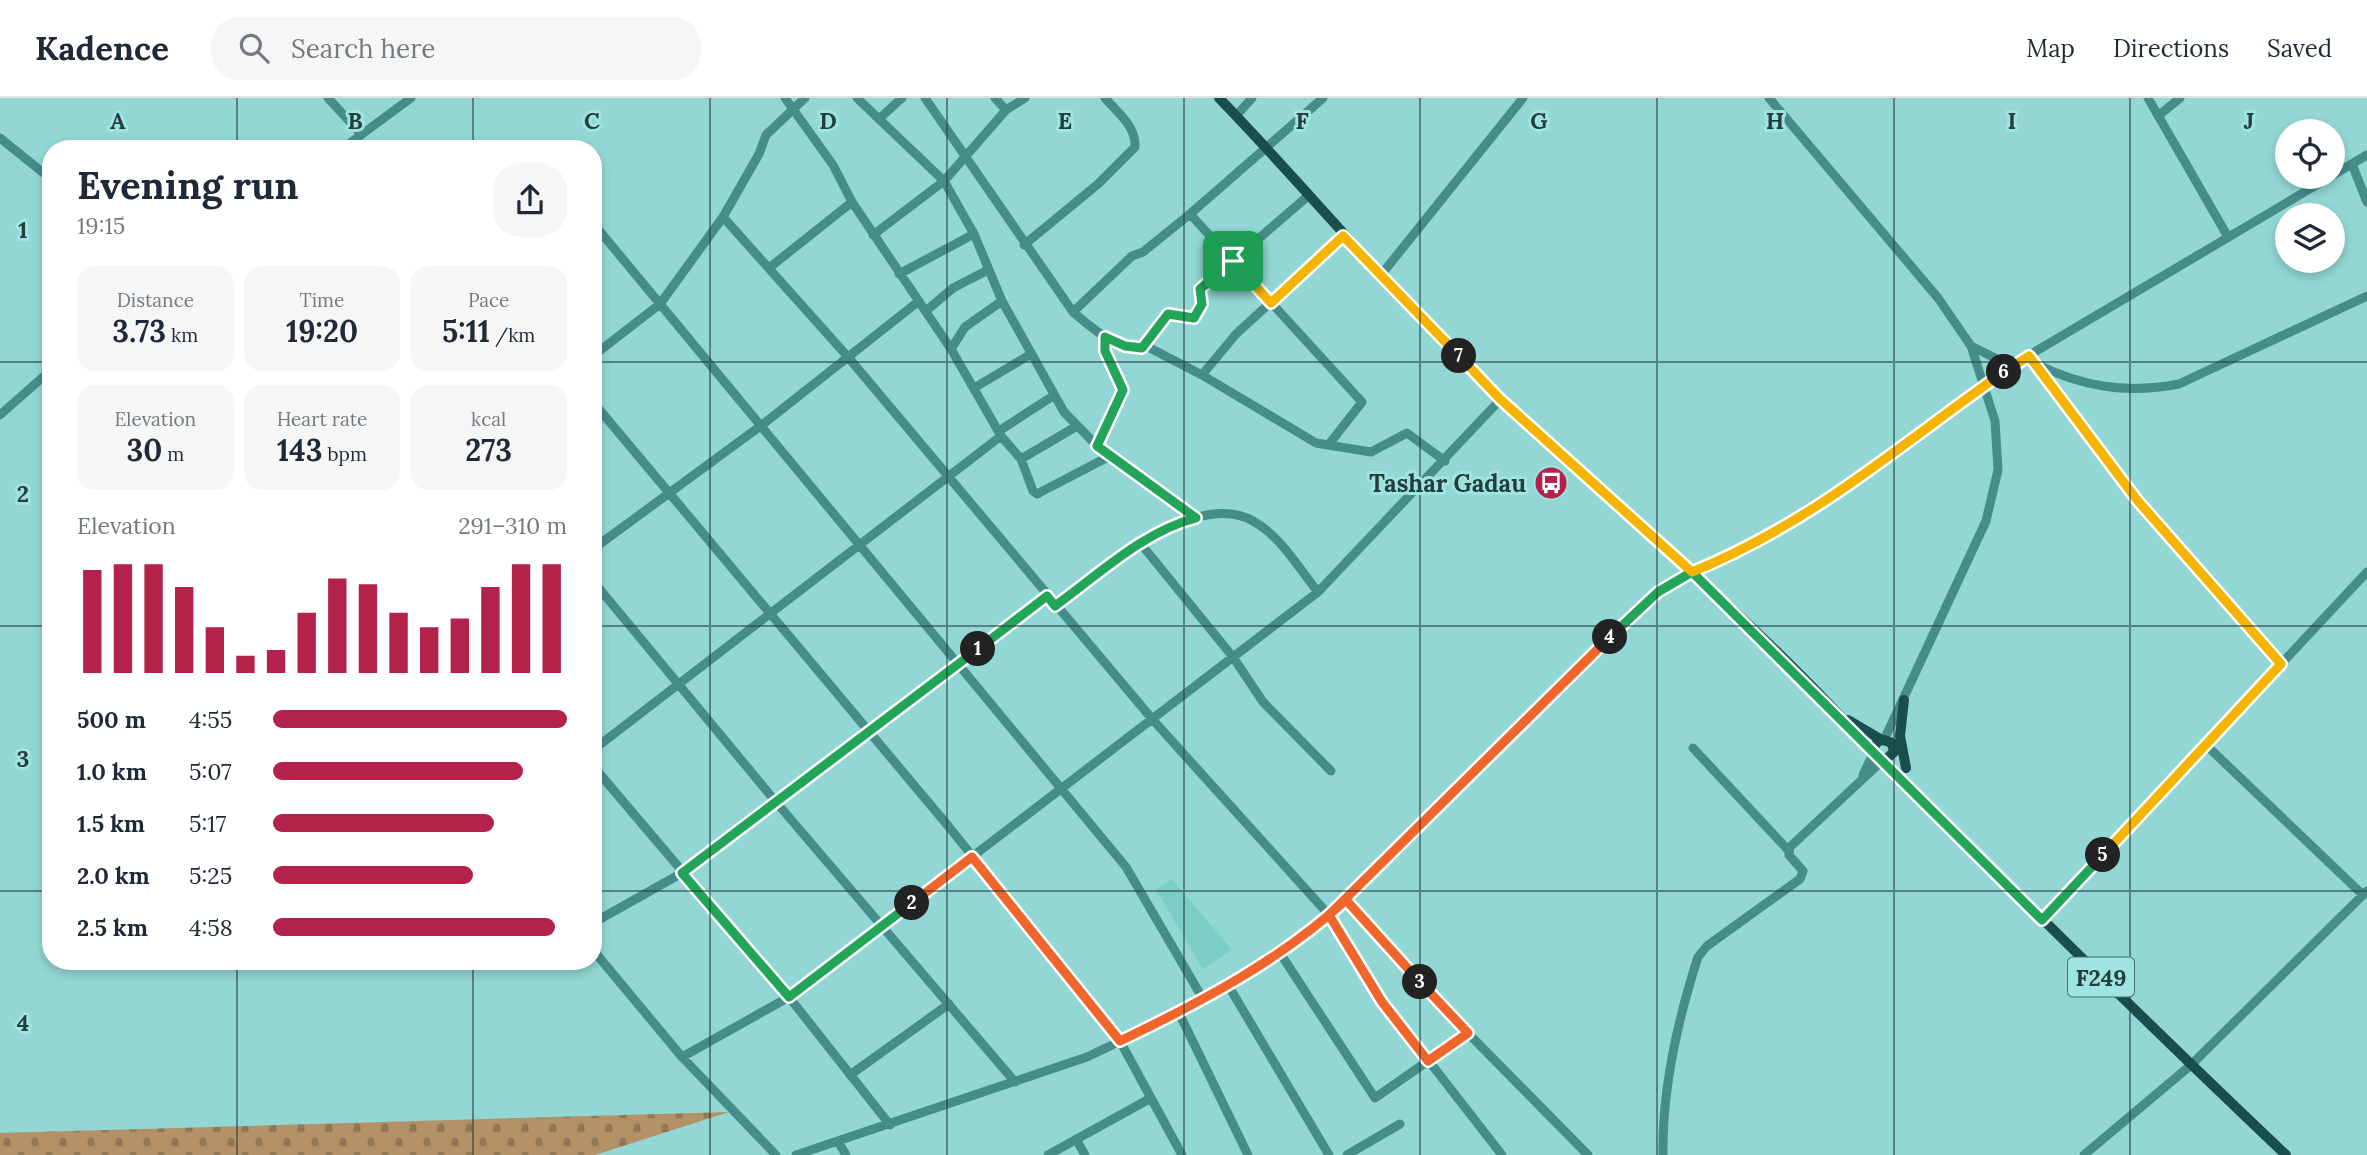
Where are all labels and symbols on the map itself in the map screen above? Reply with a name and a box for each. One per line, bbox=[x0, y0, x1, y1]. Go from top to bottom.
text: A bbox=[110, 106, 126, 135]
text: B bbox=[347, 106, 363, 135]
text: C bbox=[584, 106, 600, 135]
text: D bbox=[819, 106, 837, 135]
text: E bbox=[1058, 106, 1072, 135]
text: F bbox=[1295, 106, 1309, 135]
text: G bbox=[1530, 106, 1548, 135]
text: H bbox=[1766, 106, 1784, 135]
text: I bbox=[2008, 106, 2016, 135]
text: J bbox=[2244, 106, 2254, 135]
text: 1 bbox=[18, 215, 28, 244]
pin bbox=[1203, 231, 1263, 291]
pin: 7 bbox=[1442, 338, 1476, 374]
pin: 6 bbox=[1986, 354, 2022, 390]
bus stop icon: Tashar Gadau bbox=[1532, 464, 1570, 502]
place label: Tashar Gadau bbox=[1369, 468, 1526, 499]
text: 2 bbox=[17, 479, 29, 508]
pin: 4 bbox=[1592, 620, 1628, 654]
pin: 1 bbox=[960, 632, 996, 666]
text: 3 bbox=[17, 744, 29, 773]
pin: 5 bbox=[2086, 838, 2120, 872]
pin: 2 bbox=[894, 886, 930, 920]
road number: F249 bbox=[2068, 958, 2134, 996]
pin: 3 bbox=[1402, 964, 1438, 1000]
text: 4 bbox=[17, 1008, 29, 1037]

